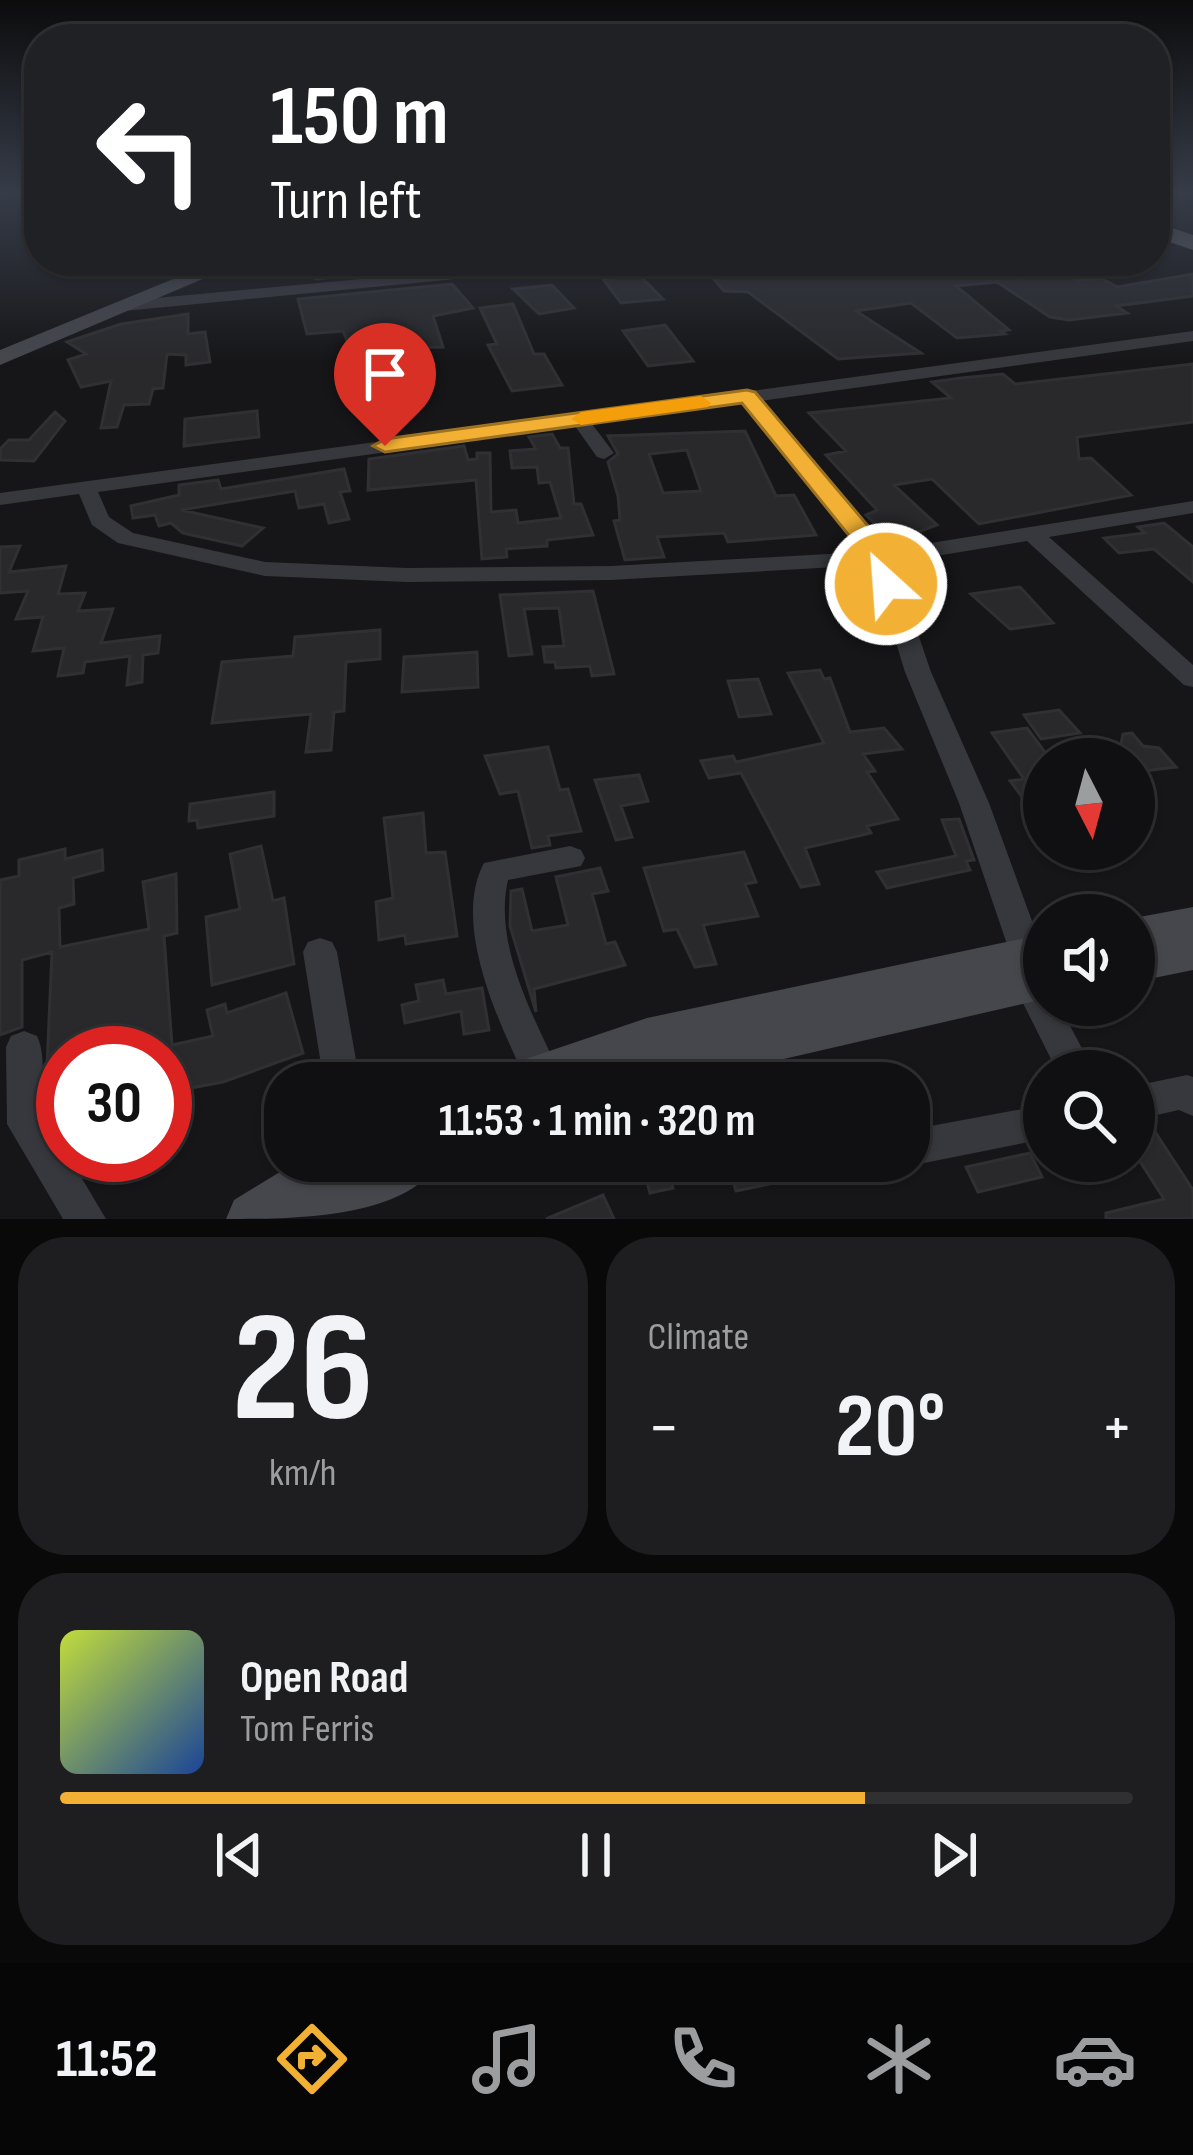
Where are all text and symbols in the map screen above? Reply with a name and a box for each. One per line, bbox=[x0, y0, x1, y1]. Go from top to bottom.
text: 150 m bbox=[270, 67, 449, 168]
icon: left bbox=[72, 72, 228, 228]
text: Turn left bbox=[270, 169, 422, 234]
pin bbox=[334, 323, 436, 446]
icon: arrive bbox=[352, 341, 418, 407]
position arrow bbox=[823, 521, 949, 647]
north arrow bbox=[1023, 738, 1155, 870]
map controls bbox=[1023, 738, 1155, 1182]
button: sound bbox=[1023, 894, 1155, 1026]
speed limit sign: 30 bbox=[36, 1026, 192, 1182]
button: search bbox=[1023, 1050, 1155, 1182]
text: 11:53 · 1 min · 320 m bbox=[439, 1094, 755, 1149]
text: 26 bbox=[232, 1278, 374, 1465]
text: Climate bbox=[648, 1314, 749, 1361]
text: 20° bbox=[835, 1374, 945, 1482]
text: − bbox=[648, 1389, 680, 1468]
text: + bbox=[1101, 1389, 1133, 1468]
text: km/h bbox=[269, 1450, 336, 1497]
text: Open Road bbox=[240, 1651, 408, 1706]
text: Tom Ferris bbox=[240, 1706, 374, 1753]
icon: previous bbox=[206, 1822, 272, 1888]
icon: pause bbox=[563, 1822, 629, 1888]
icon: next bbox=[921, 1822, 987, 1888]
icon: directions bbox=[270, 2017, 354, 2101]
icon: music bbox=[465, 2017, 549, 2101]
icon: phone bbox=[661, 2017, 745, 2101]
icon: climate bbox=[857, 2017, 941, 2101]
icon: car bbox=[1053, 2017, 1137, 2101]
text: 11:52 bbox=[56, 2027, 158, 2092]

